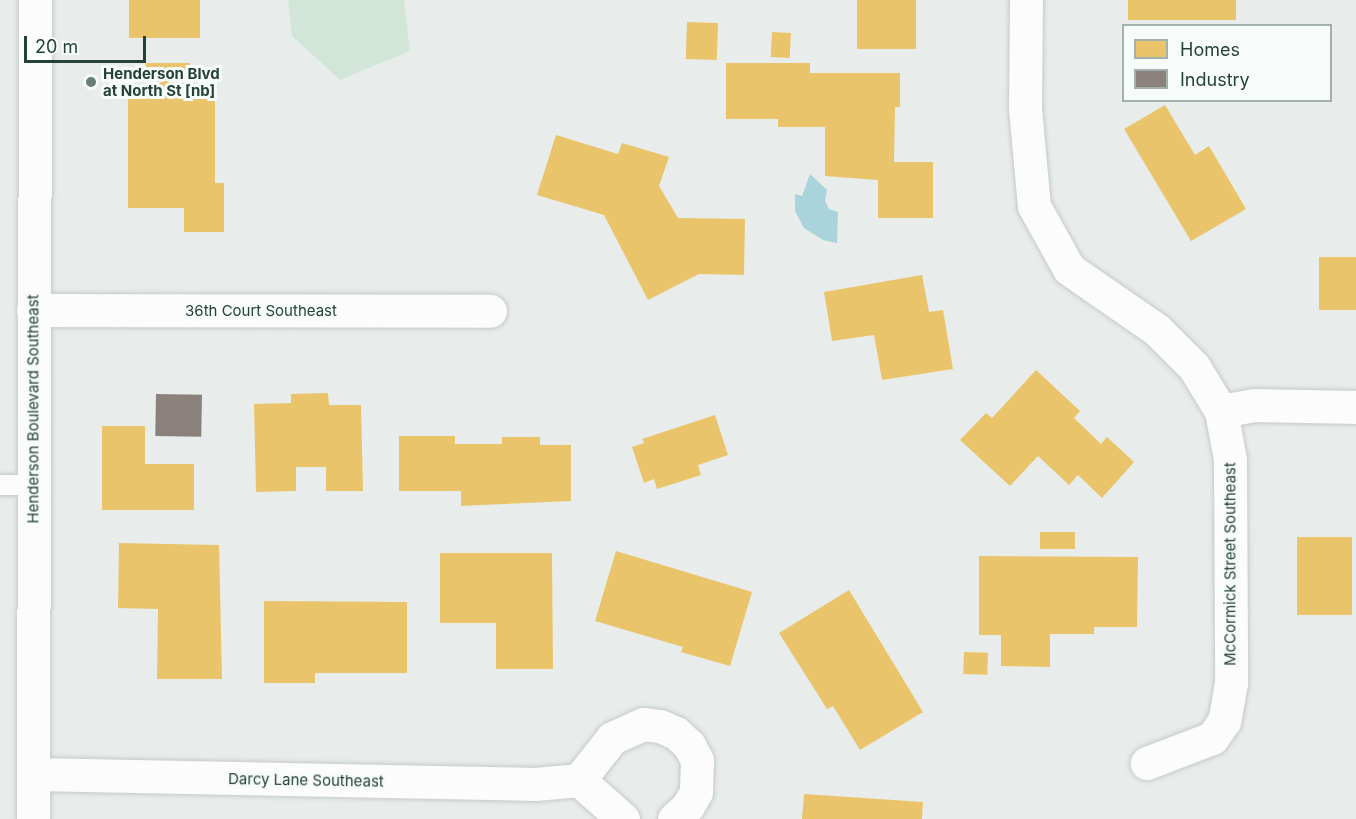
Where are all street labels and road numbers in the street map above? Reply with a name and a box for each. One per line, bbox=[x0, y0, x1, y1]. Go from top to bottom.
street label: Henderson Boulevard Southeast bbox=[24, 294, 42, 524]
street label: 36th Court Southeast bbox=[185, 302, 337, 320]
street label: McCormick Street Southeast bbox=[1221, 462, 1239, 666]
street label: Darcy Lane Southeast bbox=[228, 770, 384, 790]

